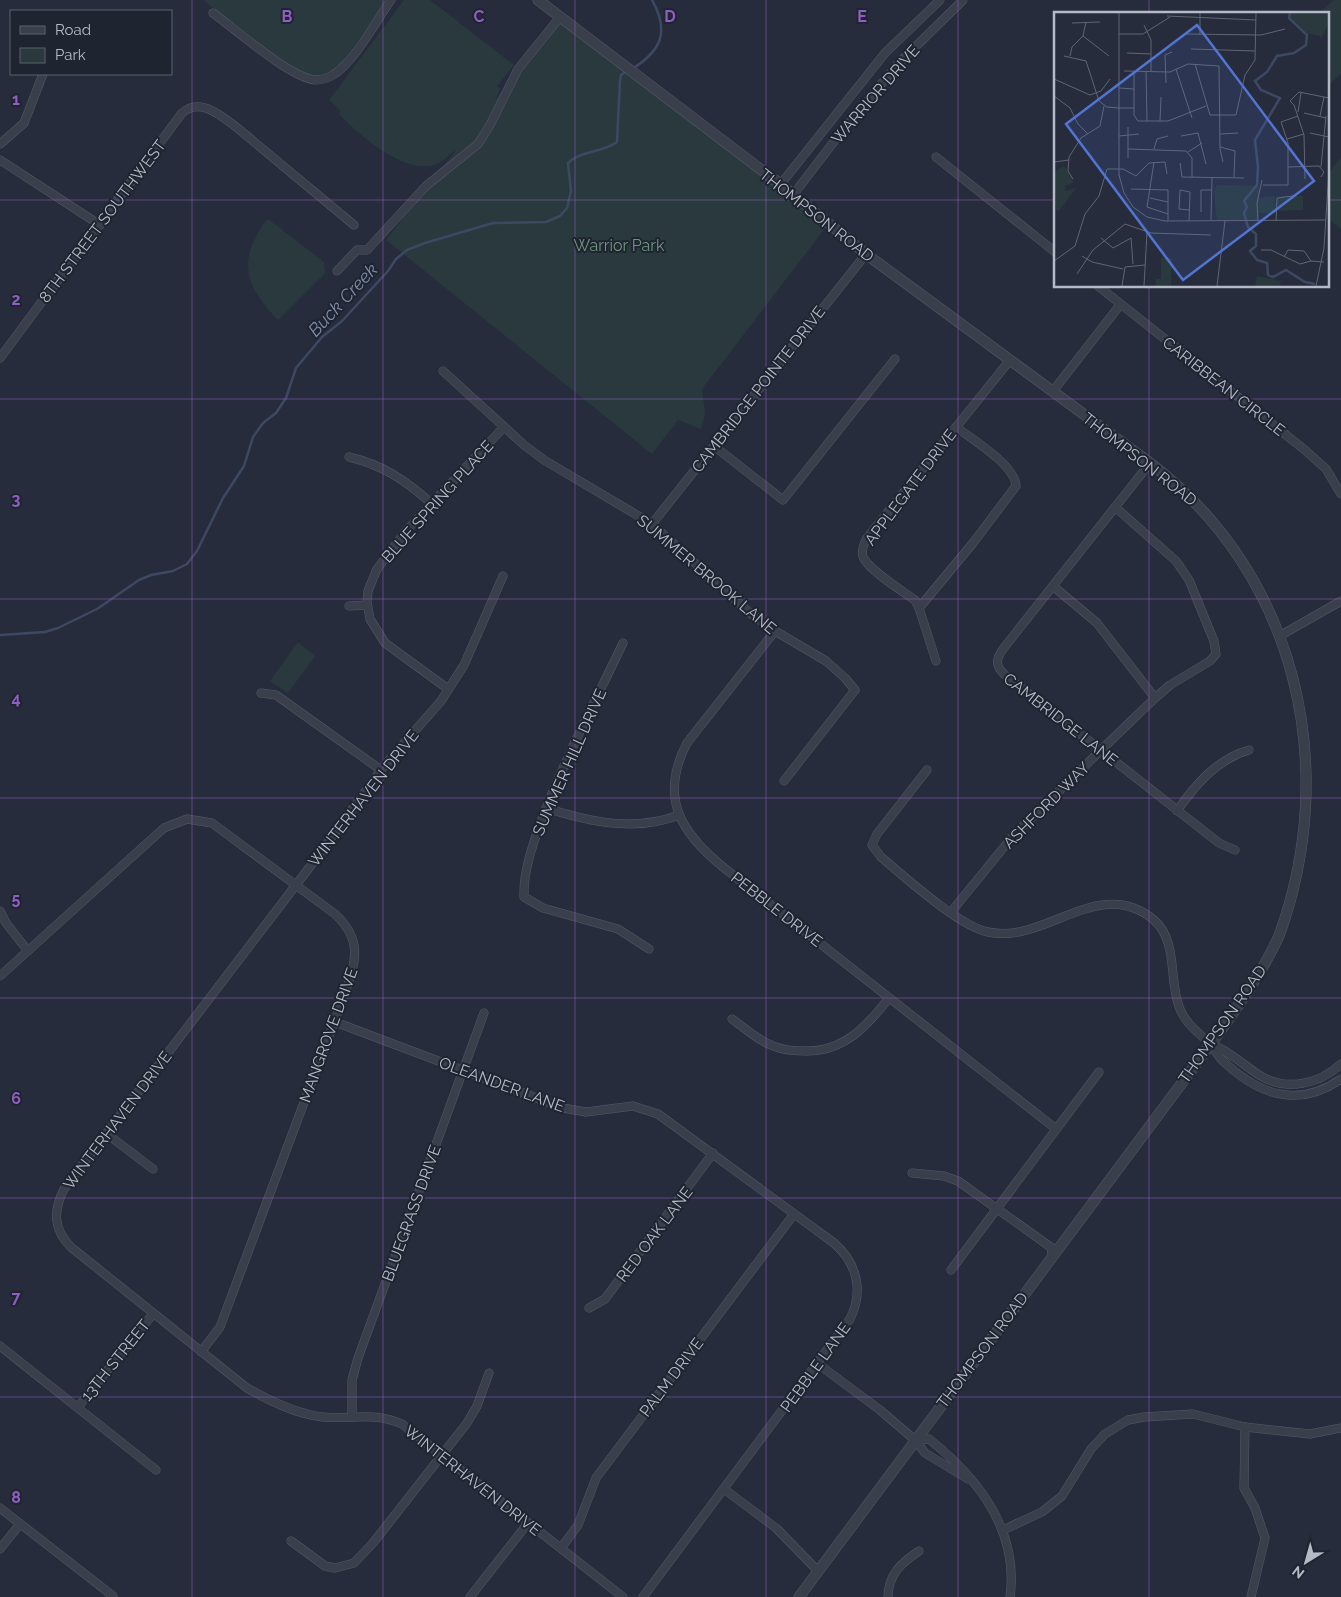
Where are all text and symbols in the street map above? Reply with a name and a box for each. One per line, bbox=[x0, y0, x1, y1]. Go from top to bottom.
text: B bbox=[282, 7, 293, 26]
text: C bbox=[474, 7, 485, 26]
text: D bbox=[664, 7, 676, 26]
text: E bbox=[857, 7, 867, 26]
legend bbox=[10, 10, 172, 75]
inset map bbox=[1054, 12, 1328, 288]
text: Road bbox=[55, 21, 91, 39]
street label: WARRIOR DRIVE bbox=[827, 41, 924, 148]
text: Park bbox=[55, 46, 86, 64]
text: 1 bbox=[12, 90, 20, 109]
street label: 8TH STREET SOUTHWEST bbox=[35, 136, 170, 307]
street label: THOMPSON ROAD bbox=[756, 165, 878, 266]
park label: Warrior Park bbox=[574, 236, 665, 255]
water label: Buck Creek bbox=[304, 259, 382, 340]
text: 2 bbox=[11, 290, 21, 309]
street label: CAMBRIDGE POINTE DRIVE bbox=[688, 302, 829, 476]
street label: CARIBBEAN CIRCLE bbox=[1159, 333, 1289, 440]
street label: THOMPSON ROAD bbox=[1079, 409, 1201, 510]
street label: APPLEGATE DRIVE bbox=[860, 425, 961, 549]
street label: BLUE SPRING PLACE bbox=[378, 436, 497, 566]
text: 3 bbox=[12, 490, 21, 509]
street label: SUMMER BROOK LANE bbox=[633, 511, 780, 638]
street label: CAMBRIDGE LANE bbox=[1000, 669, 1122, 770]
street label: SUMMER HILL DRIVE bbox=[529, 686, 611, 839]
text: 4 bbox=[11, 689, 21, 708]
street label: WINTERHAVEN DRIVE bbox=[304, 726, 423, 870]
street label: ASHFORD WAY bbox=[999, 758, 1094, 853]
street label: PEBBLE DRIVE bbox=[727, 868, 826, 951]
text: 5 bbox=[12, 889, 21, 908]
street label: THOMPSON ROAD bbox=[1174, 961, 1270, 1087]
street label: MANGROVE DRIVE bbox=[295, 965, 362, 1105]
street label: WINTERHAVEN DRIVE bbox=[59, 1047, 176, 1193]
street label: OLEANDER LANE bbox=[436, 1053, 567, 1116]
text: 6 bbox=[11, 1089, 21, 1108]
street label: BLUEGRASS DRIVE bbox=[378, 1142, 445, 1284]
street label: RED OAK LANE bbox=[612, 1183, 697, 1286]
text: 7 bbox=[12, 1288, 21, 1307]
street label: THOMPSON ROAD bbox=[933, 1289, 1032, 1412]
street label: 13TH STREET bbox=[77, 1316, 154, 1405]
street label: PEBBLE LANE bbox=[776, 1318, 855, 1416]
street label: PALM DRIVE bbox=[636, 1334, 707, 1421]
street label: WINTERHAVEN DRIVE bbox=[401, 1421, 545, 1540]
text: 8 bbox=[11, 1488, 21, 1507]
north arrow bbox=[1281, 1537, 1331, 1587]
text: N bbox=[1289, 1563, 1307, 1582]

